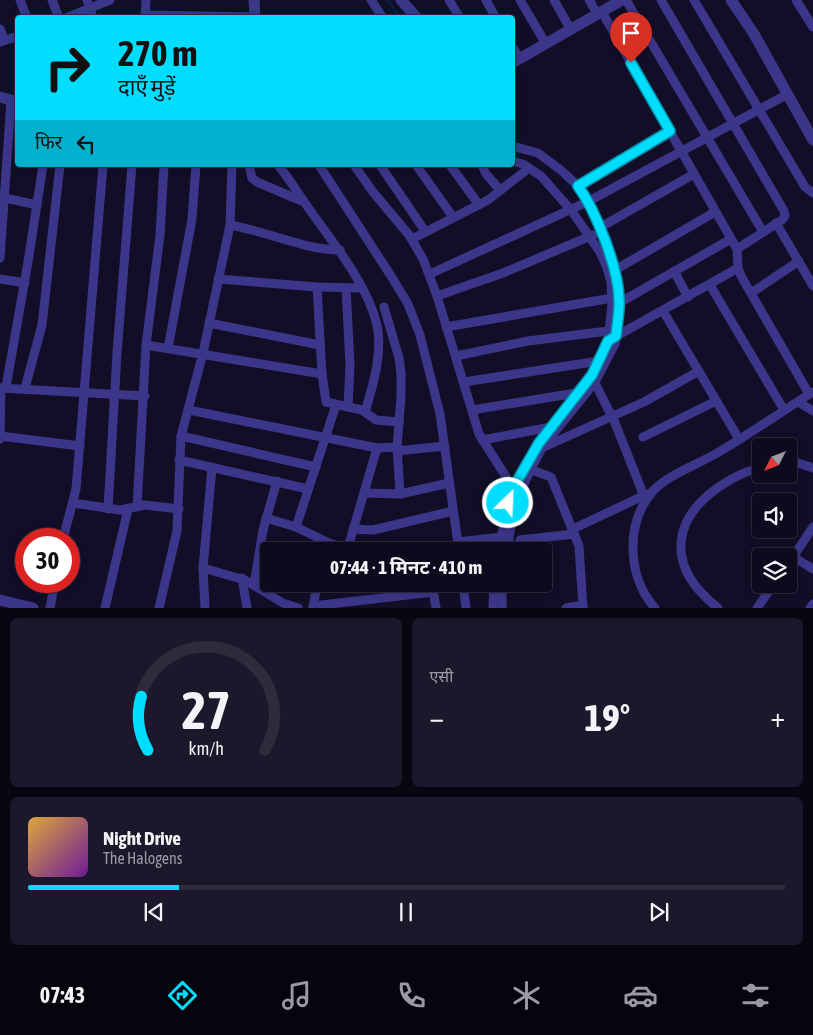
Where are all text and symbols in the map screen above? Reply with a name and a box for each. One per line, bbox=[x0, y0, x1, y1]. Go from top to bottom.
pin bbox=[610, 12, 652, 63]
icon: arrive bbox=[617, 19, 645, 47]
text: 270 m bbox=[118, 33, 197, 73]
icon: right bbox=[35, 35, 100, 100]
text: दाएँ मुड़ें bbox=[118, 74, 176, 100]
icon: left bbox=[72, 130, 100, 158]
text: फिर bbox=[35, 131, 62, 153]
north arrow bbox=[752, 438, 798, 482]
map controls bbox=[752, 438, 797, 593]
position arrow bbox=[481, 476, 533, 528]
button: sound bbox=[752, 493, 797, 538]
speed limit sign: 30 bbox=[15, 528, 80, 593]
button: layers bbox=[752, 548, 797, 593]
text: 07:44 · 1 मिनट · 410 m bbox=[330, 556, 482, 578]
text: एसी bbox=[430, 667, 453, 685]
text: 27 bbox=[181, 680, 230, 740]
text: 19° bbox=[584, 696, 630, 739]
text: − bbox=[430, 701, 444, 733]
text: + bbox=[770, 701, 785, 733]
text: km/h bbox=[188, 738, 223, 759]
text: Night Drive bbox=[103, 827, 181, 849]
text: The Halogens bbox=[103, 849, 183, 867]
icon: previous bbox=[140, 898, 168, 926]
icon: pause bbox=[392, 898, 420, 926]
icon: next bbox=[645, 898, 673, 926]
icon: directions bbox=[165, 978, 200, 1013]
icon: music bbox=[279, 978, 314, 1013]
icon: phone bbox=[394, 978, 429, 1013]
icon: climate bbox=[509, 978, 544, 1013]
icon: car bbox=[623, 978, 658, 1013]
icon: filters bbox=[738, 978, 773, 1013]
text: 07:43 bbox=[40, 982, 85, 1008]

